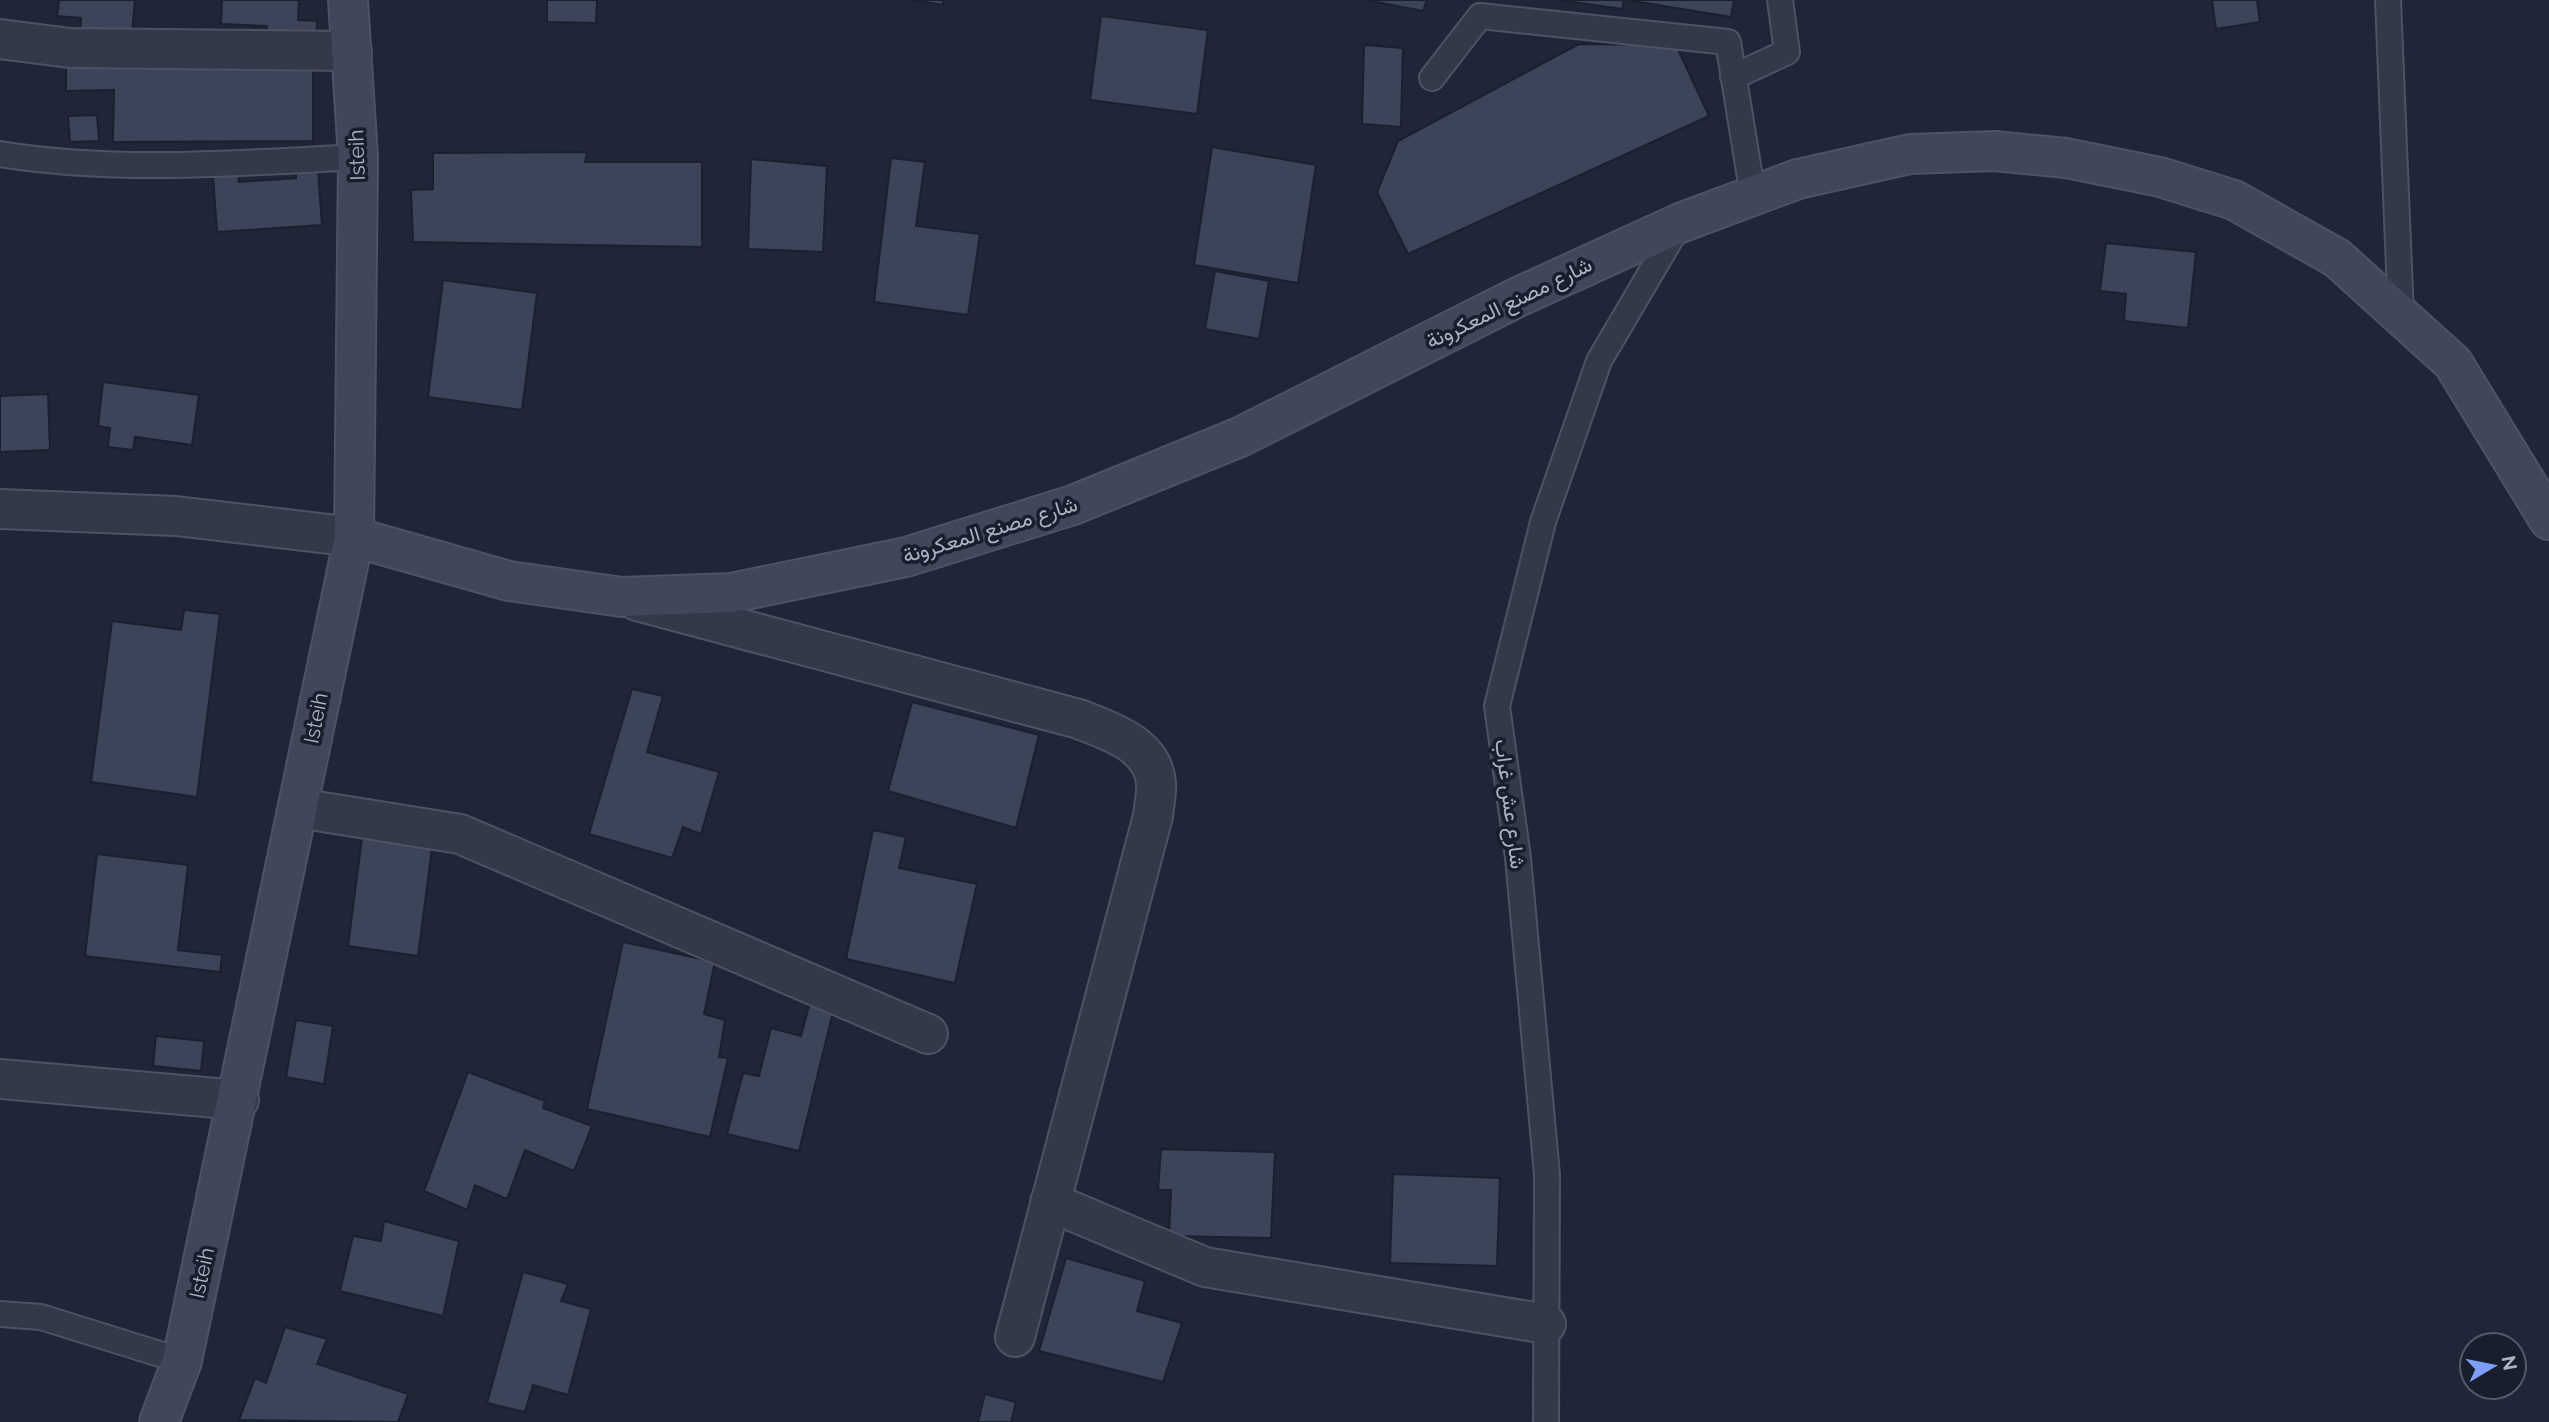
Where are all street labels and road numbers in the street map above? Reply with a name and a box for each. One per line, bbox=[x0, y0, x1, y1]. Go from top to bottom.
street label: Isteih bbox=[343, 129, 370, 181]
street label: شارع مصنع المعكرونة bbox=[1422, 252, 1597, 355]
street label: شارع مصنع المعكرونة bbox=[899, 491, 1081, 570]
street label: Isteih bbox=[298, 690, 333, 745]
street label: شارع عش غراب bbox=[1488, 738, 1531, 871]
street label: Isteih bbox=[184, 1245, 219, 1301]

